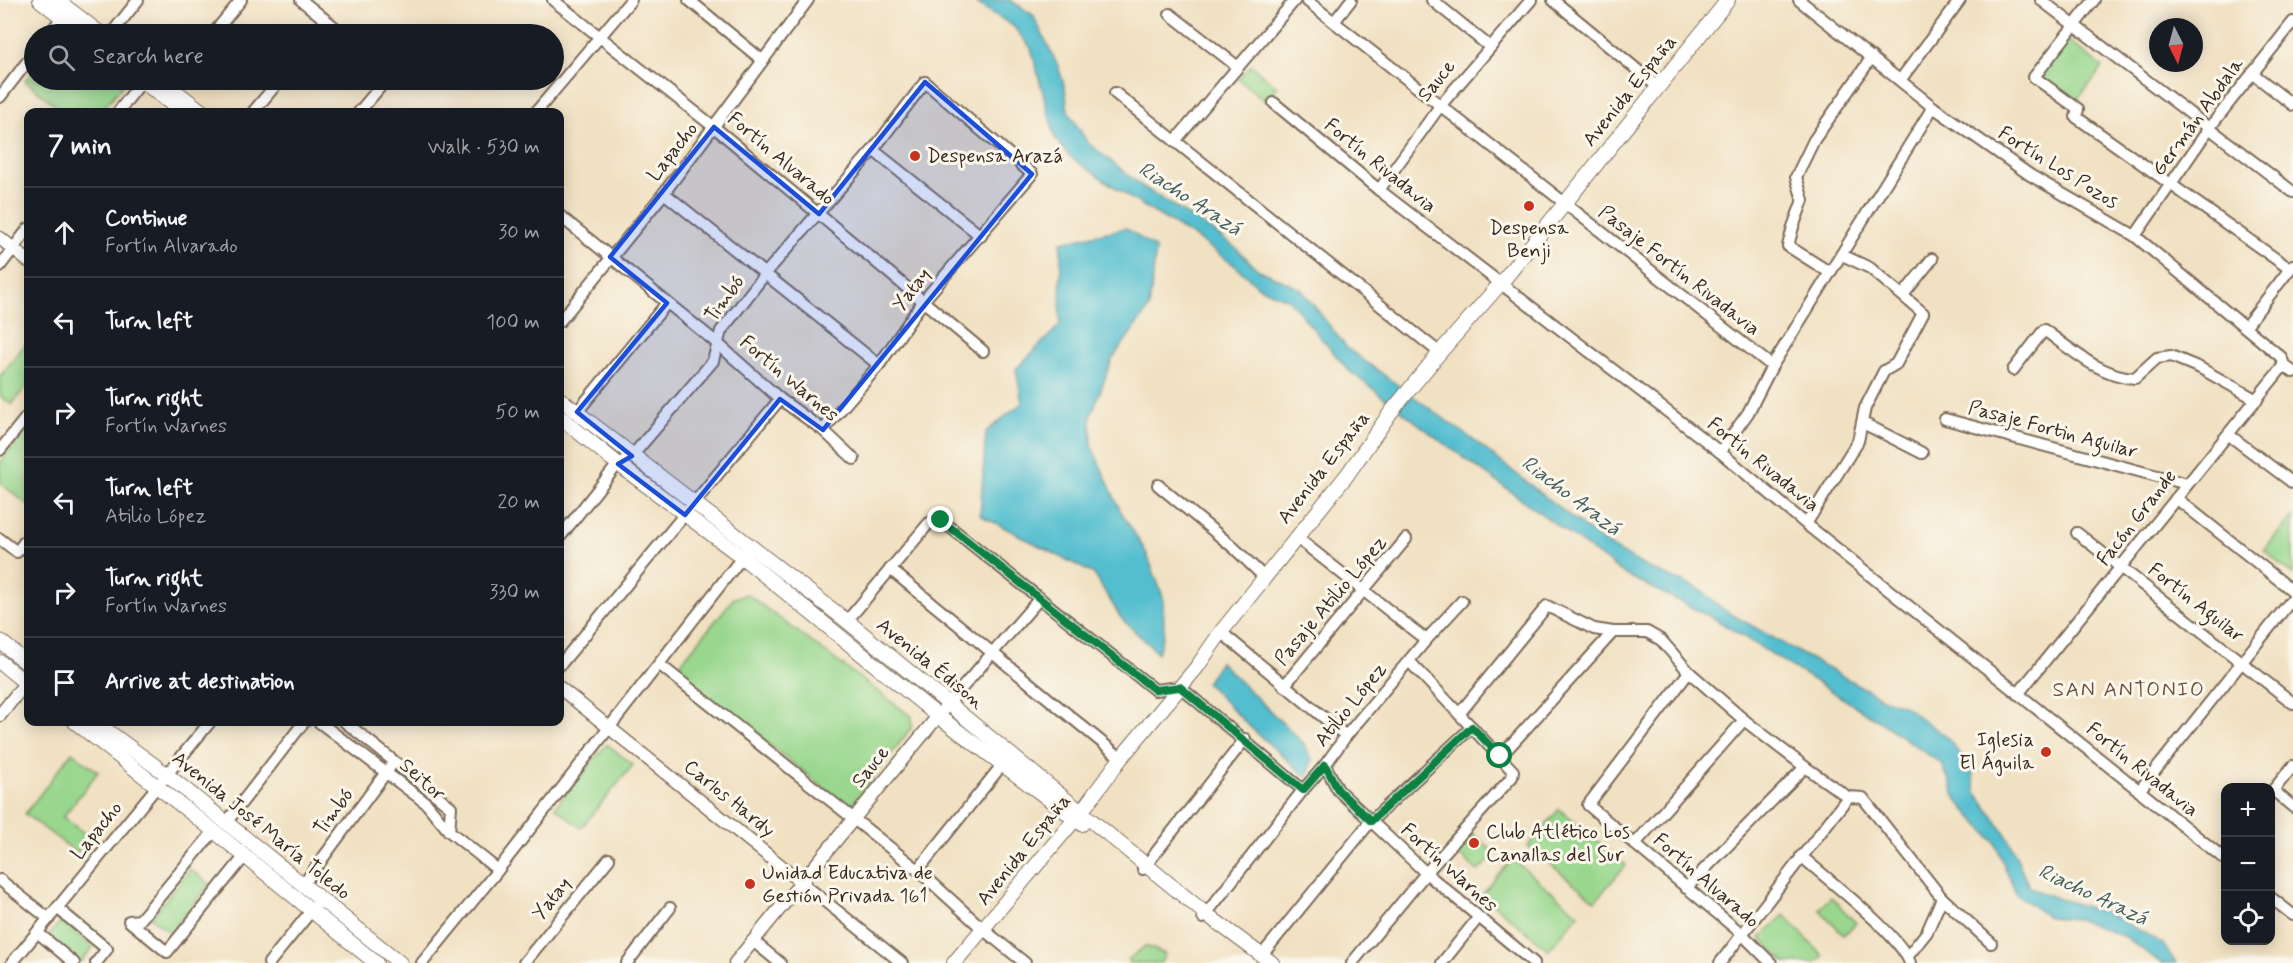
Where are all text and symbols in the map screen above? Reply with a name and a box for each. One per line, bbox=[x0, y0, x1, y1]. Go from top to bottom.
north arrow bbox=[2149, 18, 2203, 72]
search box bbox=[24, 24, 564, 90]
street label: Avenida España bbox=[1577, 30, 1683, 152]
icon: search bbox=[45, 41, 78, 74]
text: Search here bbox=[93, 43, 204, 71]
street label: Germán Abdala bbox=[2146, 51, 2251, 182]
street label: Sauce bbox=[1412, 54, 1462, 108]
street label: Fortín Alvarado bbox=[721, 106, 841, 212]
street label: Fortín Rivadavia bbox=[1318, 112, 1442, 220]
street label: Lapacho bbox=[641, 117, 705, 187]
street label: Fortín Los Pozos bbox=[1993, 120, 2123, 216]
text: 7 min bbox=[48, 130, 112, 164]
text: Walk · 530 m bbox=[428, 134, 540, 161]
place label: Despensa Arazá bbox=[927, 143, 1063, 170]
marker: Despensa Arazá bbox=[908, 149, 922, 163]
water label: Riacho Arazá bbox=[1133, 155, 1247, 243]
marker: Despensa Benji bbox=[1522, 199, 1536, 213]
street label: Pasaje Fortín Rivadavia bbox=[1593, 199, 1765, 343]
text: Continue bbox=[105, 205, 187, 233]
place label: Despensa Benji bbox=[1489, 215, 1570, 265]
icon: ahead bbox=[48, 216, 81, 249]
text: 30 m bbox=[498, 219, 540, 246]
text: Fortín Alvarado bbox=[105, 233, 238, 260]
street label: Yatay bbox=[886, 263, 938, 317]
street label: Timbó bbox=[699, 270, 751, 328]
icon: left bbox=[48, 306, 81, 339]
text: Turn left bbox=[105, 308, 193, 336]
text: 100 m bbox=[486, 309, 540, 336]
street label: Fortín Warnes bbox=[734, 329, 844, 429]
text: Turn right bbox=[105, 385, 203, 413]
street label: Pasaje Fortin Aguilar bbox=[1965, 394, 2141, 468]
icon: right bbox=[48, 396, 81, 429]
text: 50 m bbox=[495, 399, 540, 426]
street label: Avenida España bbox=[1271, 406, 1377, 530]
street label: Fortín Rivadavia bbox=[1701, 411, 1825, 519]
text: Fortín Warnes bbox=[105, 413, 227, 440]
water label: Riacho Arazá bbox=[1515, 449, 1627, 543]
street label: Facón Grande bbox=[2091, 464, 2183, 572]
text: Turn left bbox=[105, 475, 193, 503]
icon: left bbox=[48, 486, 81, 519]
text: 20 m bbox=[497, 489, 540, 516]
text: Atilio López bbox=[105, 503, 206, 530]
route end bbox=[927, 506, 953, 532]
street label: Pasaje Atilio López bbox=[1269, 530, 1394, 672]
street label: Fortín Aguilar bbox=[2141, 557, 2250, 651]
text: Turn right bbox=[105, 565, 203, 593]
icon: right bbox=[48, 576, 81, 609]
text: 330 m bbox=[489, 579, 540, 606]
text: Fortín Warnes bbox=[105, 593, 227, 620]
street label: Avenida Édison bbox=[871, 612, 990, 716]
street label: Atilio López bbox=[1309, 657, 1393, 753]
icon: arrive bbox=[48, 666, 81, 699]
text: Arrive at destination bbox=[105, 668, 295, 696]
district label: SAN ANTONIO bbox=[2052, 676, 2206, 704]
street label: Fortín Rivadavia bbox=[2080, 716, 2204, 824]
place label: Iglesia El Águila bbox=[1959, 727, 2035, 777]
street label: Sauce bbox=[846, 740, 896, 794]
route start bbox=[1486, 742, 1512, 768]
street label: Avenida José María Toledo bbox=[166, 745, 356, 907]
marker: Iglesia El Águila bbox=[2039, 745, 2053, 759]
street label: Seitor bbox=[393, 752, 451, 808]
street label: Carlos Hardy bbox=[678, 754, 780, 844]
street label: Timbó bbox=[308, 783, 360, 841]
map controls bbox=[2221, 783, 2275, 945]
button: + bbox=[2221, 783, 2275, 837]
street label: Avenida España bbox=[971, 789, 1077, 911]
street label: Lapacho bbox=[65, 796, 129, 866]
street label: Fortín Warnes bbox=[1395, 817, 1503, 919]
place label: Club Atlético Los Canallas del Sur bbox=[1486, 819, 1630, 869]
street label: Fortín Alvarado bbox=[1647, 827, 1765, 935]
marker: Club Atlético Los Canallas del Sur bbox=[1467, 836, 1481, 850]
button: − bbox=[2221, 837, 2275, 891]
water label: Riacho Arazá bbox=[2034, 857, 2152, 933]
place label: Unidad Educativa de Gestión Privada 161 bbox=[762, 860, 933, 910]
street label: Yatay bbox=[526, 872, 578, 926]
marker: Unidad Educativa de Gestión Privada 161 bbox=[743, 877, 757, 891]
button: locate bbox=[2221, 891, 2275, 945]

